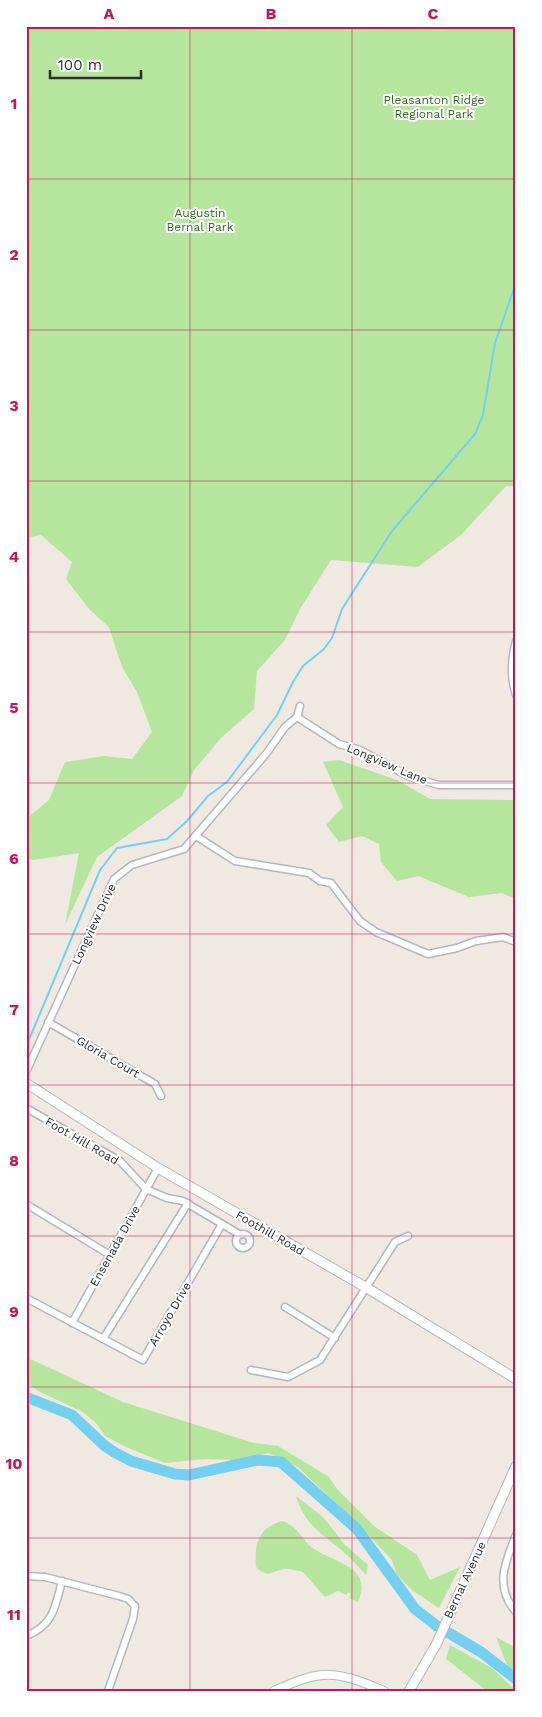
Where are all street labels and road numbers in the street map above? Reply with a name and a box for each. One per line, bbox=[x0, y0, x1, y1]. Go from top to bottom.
street label: Longview Lane bbox=[344, 741, 430, 787]
street label: Longview Drive bbox=[69, 881, 119, 967]
street label: Gloria Court bbox=[74, 1033, 142, 1081]
street label: Foot Hill Road bbox=[43, 1114, 121, 1168]
street label: Ensenada Drive bbox=[87, 1203, 143, 1289]
street label: Foothill Road bbox=[233, 1208, 307, 1258]
street label: Arroyo Drive bbox=[146, 1279, 194, 1349]
street label: Bernal Avenue bbox=[441, 1539, 489, 1621]

